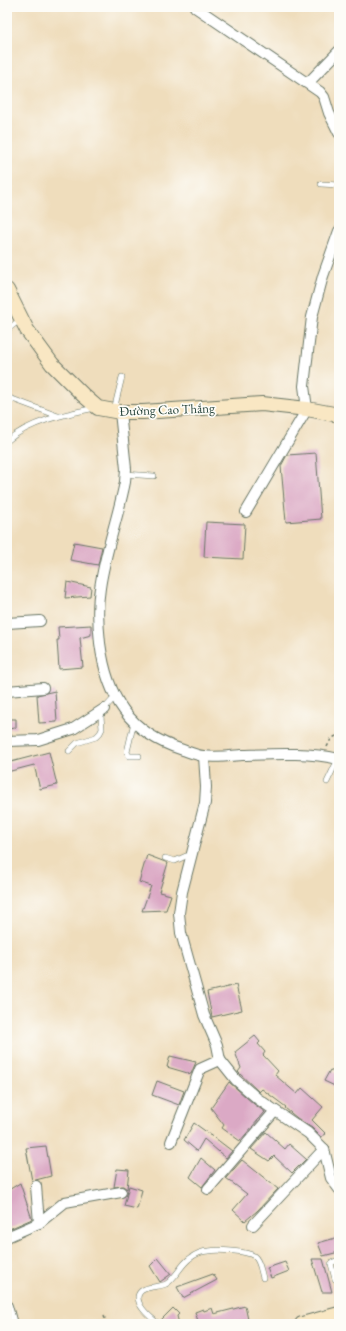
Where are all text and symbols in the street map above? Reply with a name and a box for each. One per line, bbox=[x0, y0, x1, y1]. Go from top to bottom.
street label: Đường Cao Thắng bbox=[119, 399, 215, 420]

